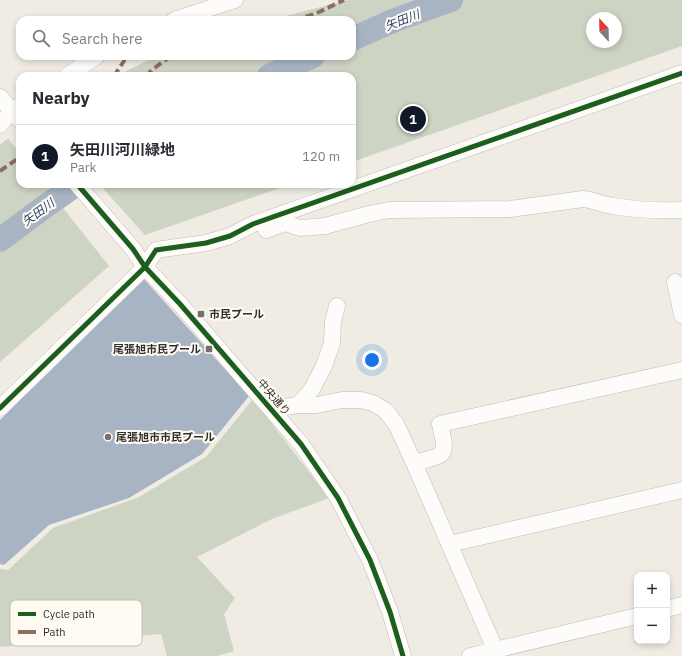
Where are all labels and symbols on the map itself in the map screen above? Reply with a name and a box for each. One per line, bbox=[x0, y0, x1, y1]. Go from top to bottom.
water label: 矢田川 bbox=[383, 6, 423, 33]
north arrow bbox=[586, 12, 622, 48]
pin: 1 bbox=[400, 104, 426, 134]
water label: 矢田川 bbox=[19, 194, 59, 229]
place label: 市民プール bbox=[209, 307, 264, 321]
marker: 市民プール bbox=[196, 309, 206, 319]
place label: 尾張旭市民プール bbox=[113, 342, 201, 356]
marker: 尾張旭市民プール bbox=[204, 344, 214, 354]
your location bbox=[362, 350, 382, 370]
street label: 中央通り bbox=[254, 376, 294, 418]
place label: 尾張旭市市民プール bbox=[116, 430, 215, 444]
marker: 尾張旭市市民プール bbox=[103, 432, 113, 442]
legend bbox=[10, 600, 142, 646]
text: Cycle path bbox=[43, 607, 95, 621]
text: Path bbox=[43, 625, 66, 639]

